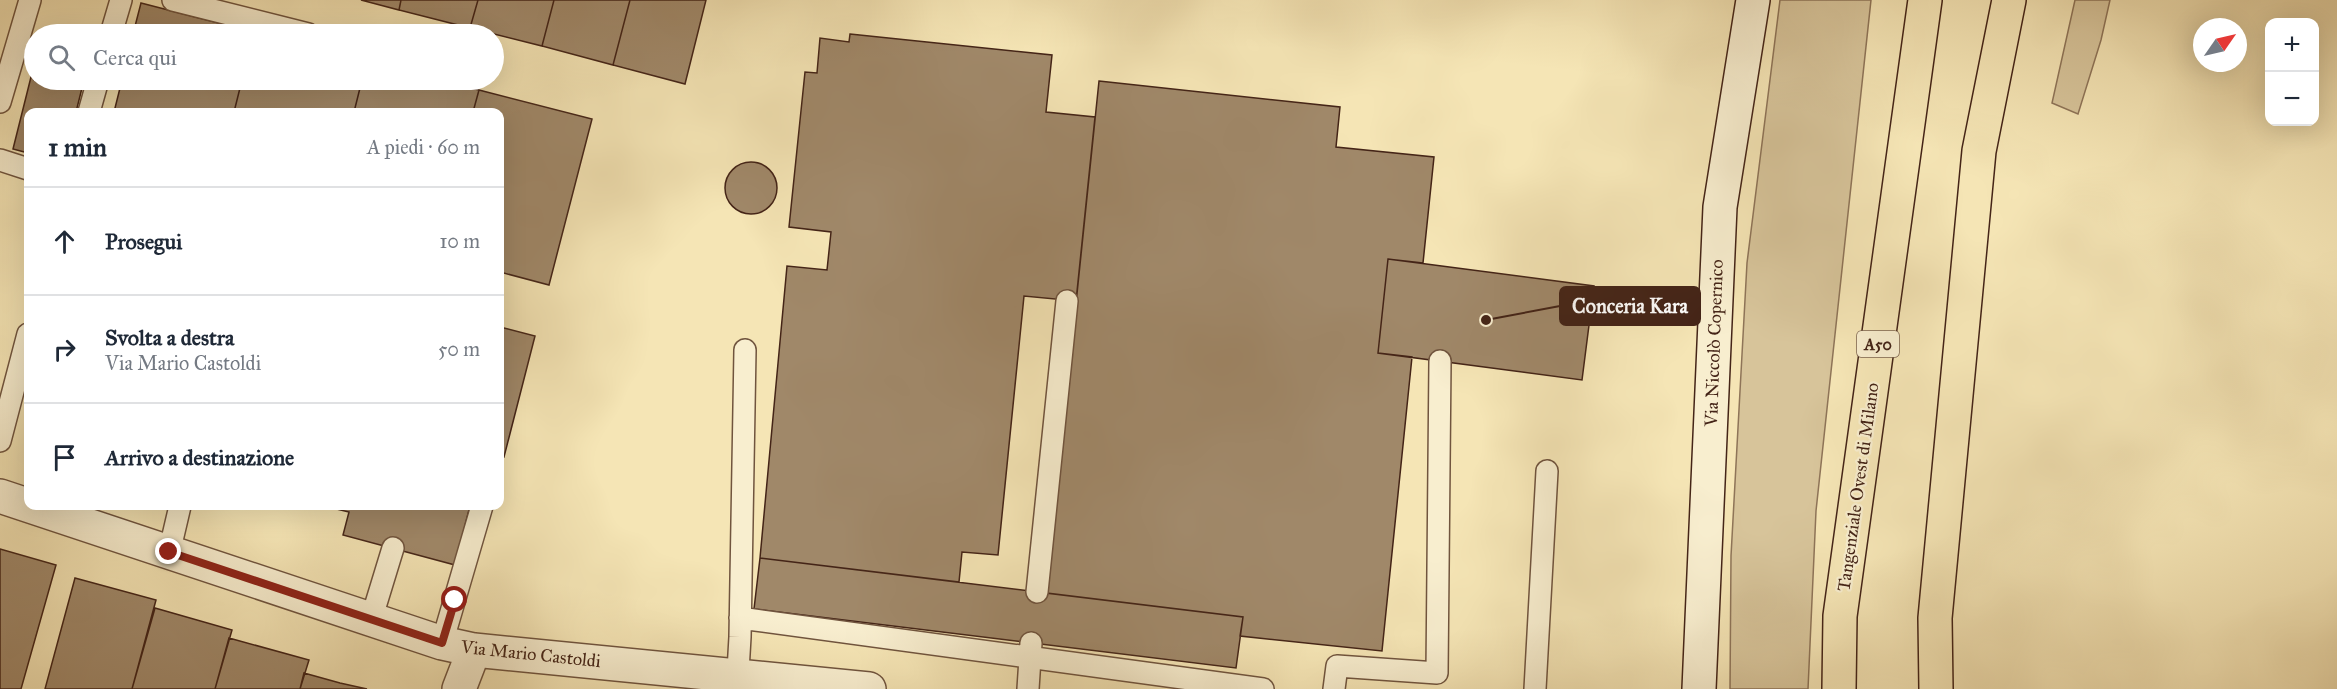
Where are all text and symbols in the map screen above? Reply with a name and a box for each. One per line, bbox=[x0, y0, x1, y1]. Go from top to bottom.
north arrow bbox=[2193, 18, 2247, 72]
map controls bbox=[2265, 18, 2319, 126]
button: + bbox=[2265, 18, 2319, 72]
search box bbox=[24, 24, 504, 90]
icon: search bbox=[45, 41, 78, 74]
text: Cerca qui bbox=[93, 44, 177, 71]
button: − bbox=[2265, 72, 2319, 126]
text: 1 min bbox=[48, 131, 107, 163]
text: A piedi · 60 m bbox=[367, 135, 480, 159]
icon: ahead bbox=[48, 225, 81, 258]
text: Prosegui bbox=[105, 228, 182, 255]
text: 10 m bbox=[439, 229, 480, 253]
street label: Via Niccolò Copernico bbox=[1700, 259, 1728, 428]
callout: Conceria Kara bbox=[1560, 287, 1700, 325]
text: Conceria Kara bbox=[1572, 294, 1688, 318]
text: Svolta a destra bbox=[105, 324, 234, 351]
road number: A50 bbox=[1857, 331, 1899, 357]
icon: right bbox=[48, 333, 81, 366]
text: 50 m bbox=[438, 337, 480, 361]
text: Via Mario Castoldi bbox=[105, 351, 261, 375]
street label: Tangenziale Ovest di Milano bbox=[1832, 381, 1885, 593]
icon: arrive bbox=[48, 441, 81, 474]
text: Arrivo a destinazione bbox=[105, 444, 294, 471]
route end bbox=[155, 538, 181, 564]
route start bbox=[441, 586, 467, 612]
street label: Via Mario Castoldi bbox=[459, 636, 602, 672]

